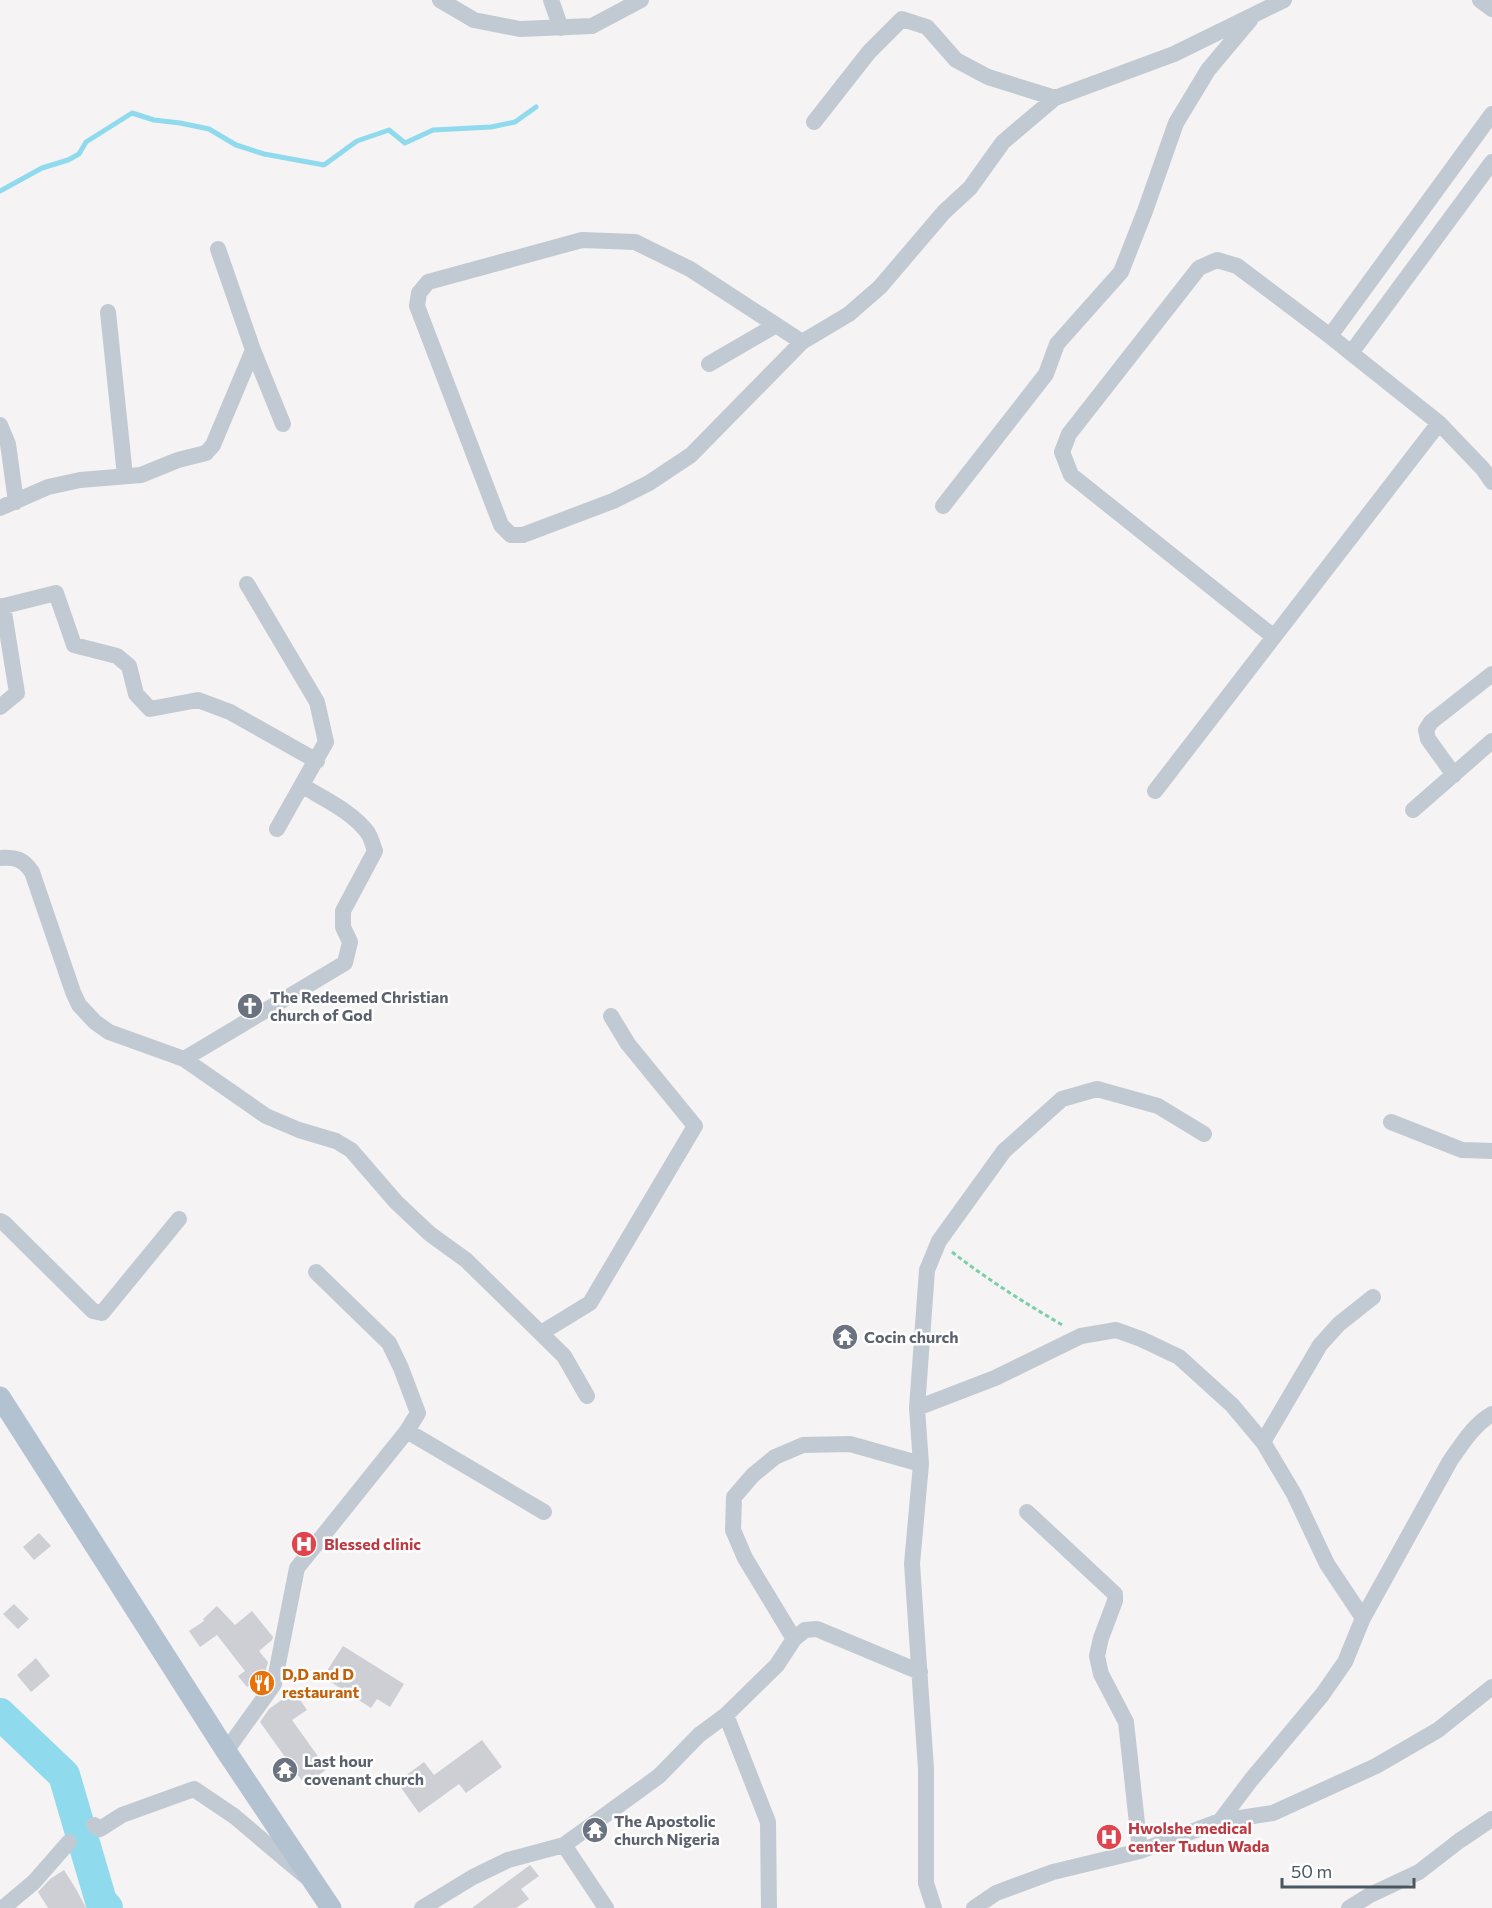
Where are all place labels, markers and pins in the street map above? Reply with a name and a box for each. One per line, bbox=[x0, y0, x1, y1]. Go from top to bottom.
place label: The Redeemed Christian church of God bbox=[270, 987, 449, 1024]
church icon: The Redeemed Christian church of God bbox=[235, 991, 265, 1021]
temple icon: Cocin church bbox=[830, 1322, 860, 1352]
place label: Cocin church bbox=[864, 1327, 959, 1346]
hospital icon: Blessed clinic bbox=[289, 1529, 319, 1559]
place label: Blessed clinic bbox=[324, 1534, 421, 1553]
place label: D,D and D restaurant bbox=[282, 1664, 360, 1701]
restaurant icon: D,D and D restaurant bbox=[247, 1668, 277, 1698]
place label: Last hour covenant church bbox=[304, 1751, 424, 1788]
temple icon: Last hour covenant church bbox=[270, 1755, 300, 1785]
place label: The Apostolic church Nigeria bbox=[614, 1811, 720, 1848]
temple icon: The Apostolic church Nigeria bbox=[580, 1815, 610, 1845]
place label: Hwolshe medical center Tudun Wada bbox=[1128, 1818, 1270, 1855]
hospital icon: Hwolshe medical center Tudun Wada bbox=[1094, 1822, 1124, 1852]

